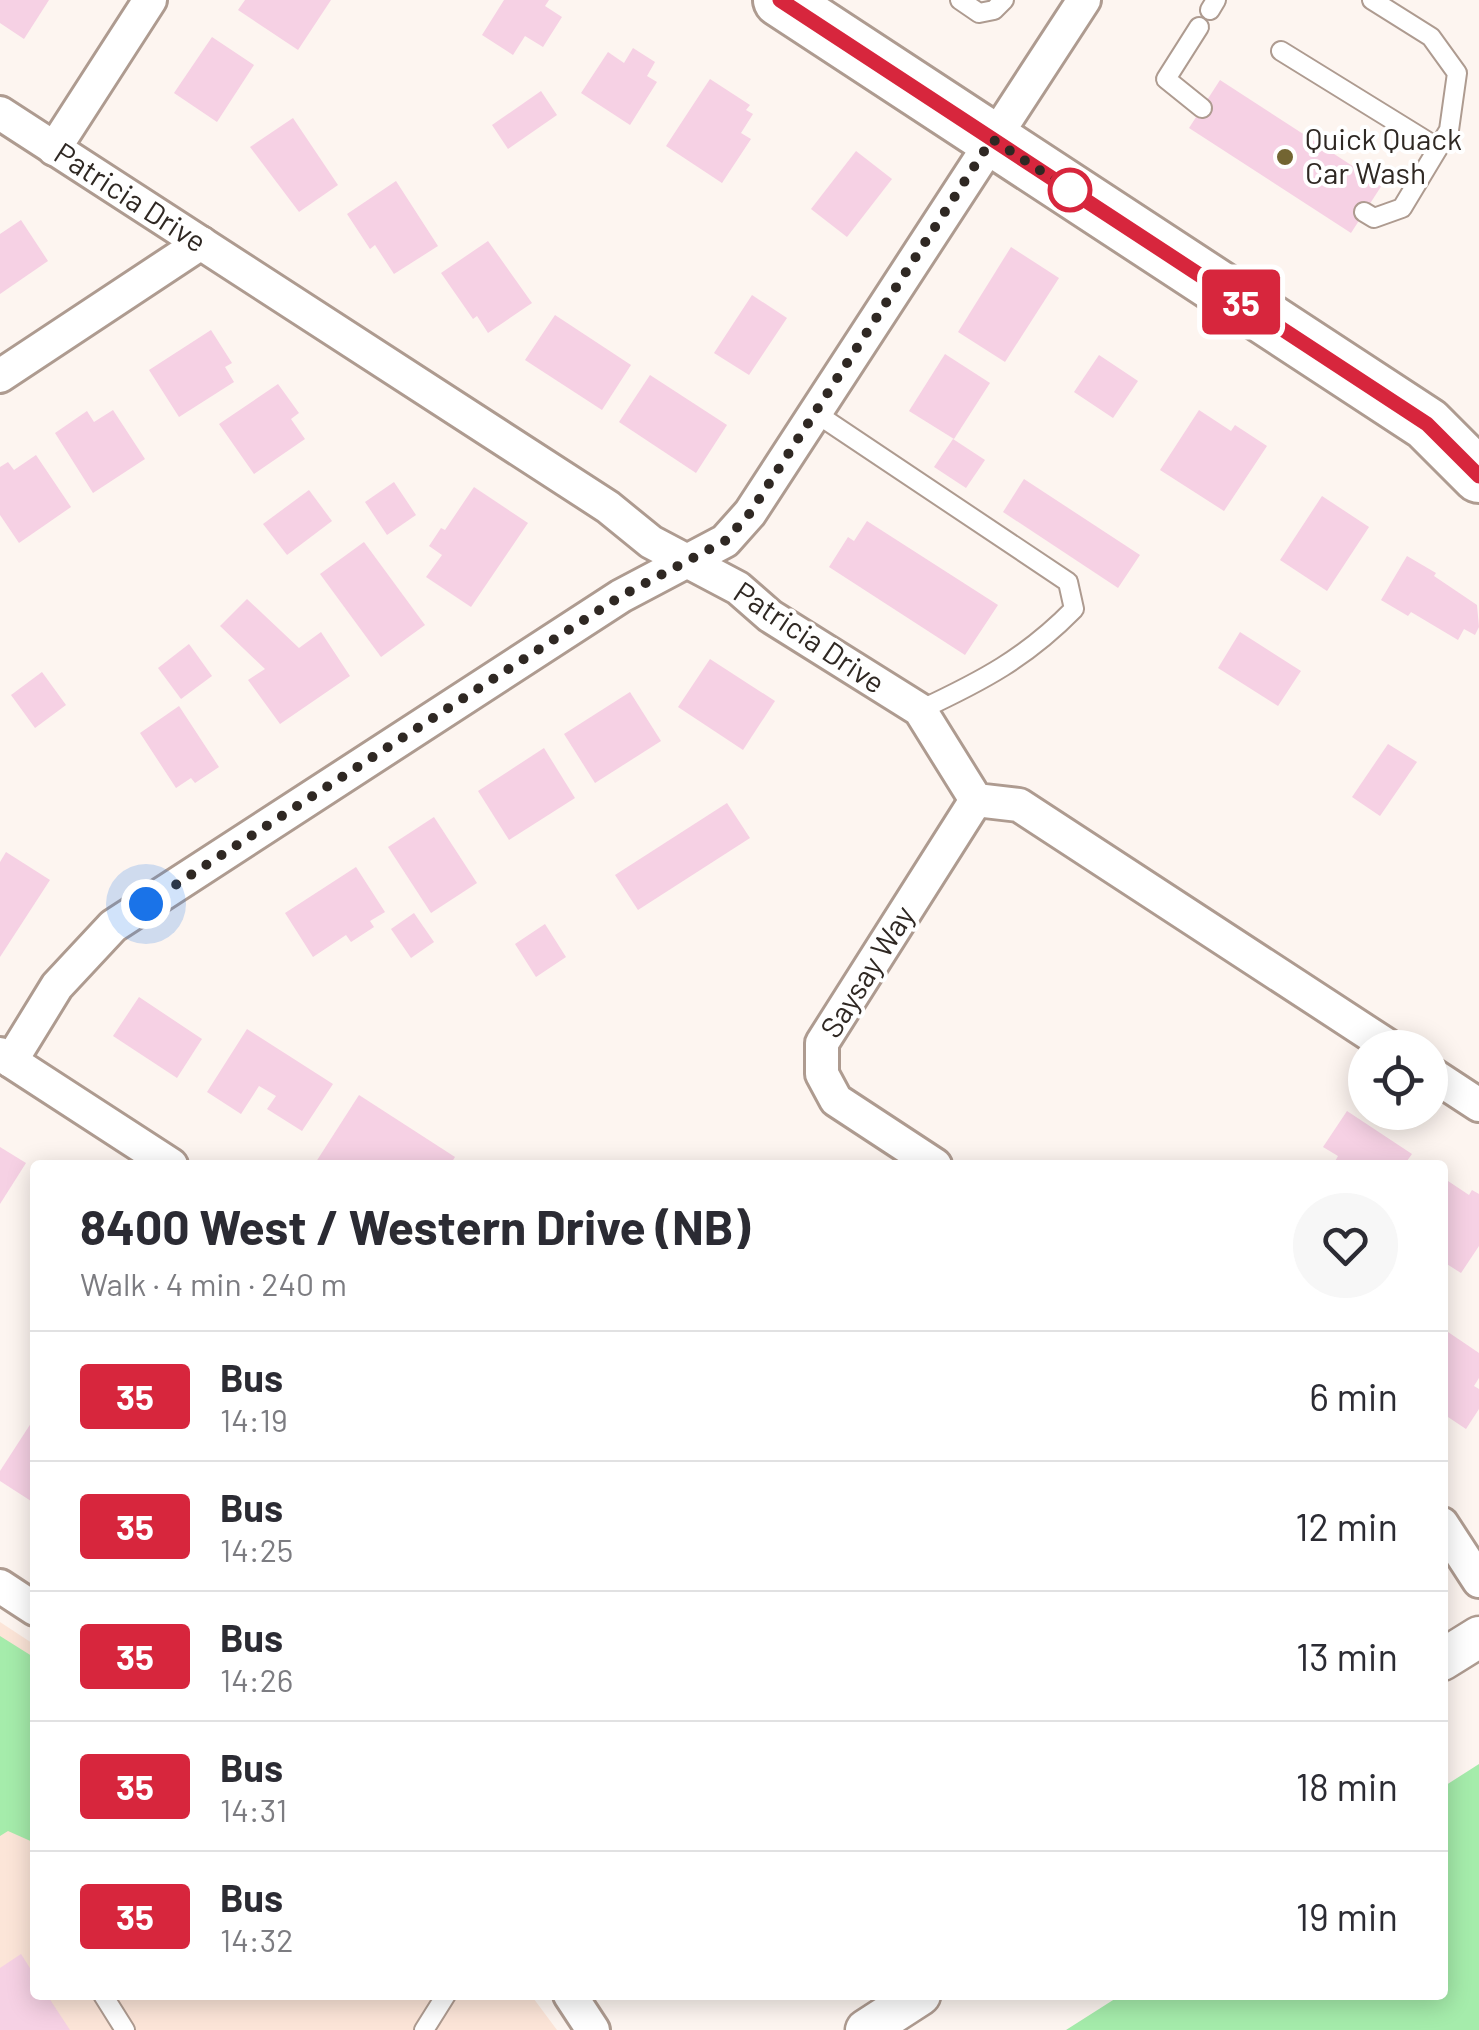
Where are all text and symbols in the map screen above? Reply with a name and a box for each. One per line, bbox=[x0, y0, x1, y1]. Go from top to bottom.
place label: Quick Quack Car Wash bbox=[1305, 120, 1462, 190]
street label: Patricia Drive bbox=[48, 134, 214, 259]
marker: Quick Quack Car Wash bbox=[1274, 146, 1296, 168]
unlabelled marker bbox=[1049, 169, 1091, 211]
line badge: 35 bbox=[1196, 270, 1286, 334]
text: 35 bbox=[1222, 281, 1260, 323]
street label: Patricia Drive bbox=[728, 573, 892, 700]
your location bbox=[121, 879, 171, 929]
street label: Saysay Way bbox=[812, 898, 921, 1044]
map controls bbox=[1348, 1030, 1448, 1130]
button: locate bbox=[1348, 1030, 1448, 1130]
button: heart bbox=[1293, 1193, 1398, 1298]
text: 8400 West / Western Drive (NB) bbox=[80, 1197, 750, 1255]
text: Walk · 4 min · 240 m bbox=[80, 1264, 347, 1302]
text: Bus bbox=[220, 1354, 283, 1400]
text: 6 min bbox=[1309, 1373, 1398, 1419]
text: 35 bbox=[116, 1375, 154, 1417]
text: 14:19 bbox=[220, 1400, 288, 1438]
text: Bus bbox=[220, 1484, 283, 1530]
text: 12 min bbox=[1295, 1503, 1398, 1549]
text: 35 bbox=[116, 1505, 154, 1547]
text: 14:25 bbox=[220, 1530, 293, 1568]
text: Bus bbox=[220, 1614, 283, 1660]
text: 13 min bbox=[1296, 1633, 1398, 1679]
text: 35 bbox=[116, 1635, 154, 1677]
text: 14:26 bbox=[220, 1660, 293, 1698]
text: Bus bbox=[220, 1744, 283, 1790]
text: 18 min bbox=[1296, 1763, 1398, 1809]
text: 35 bbox=[116, 1765, 154, 1807]
text: 14:31 bbox=[220, 1790, 287, 1828]
text: Bus bbox=[220, 1874, 283, 1920]
text: 19 min bbox=[1296, 1893, 1398, 1939]
text: 35 bbox=[116, 1895, 154, 1937]
text: 14:32 bbox=[220, 1920, 293, 1958]

